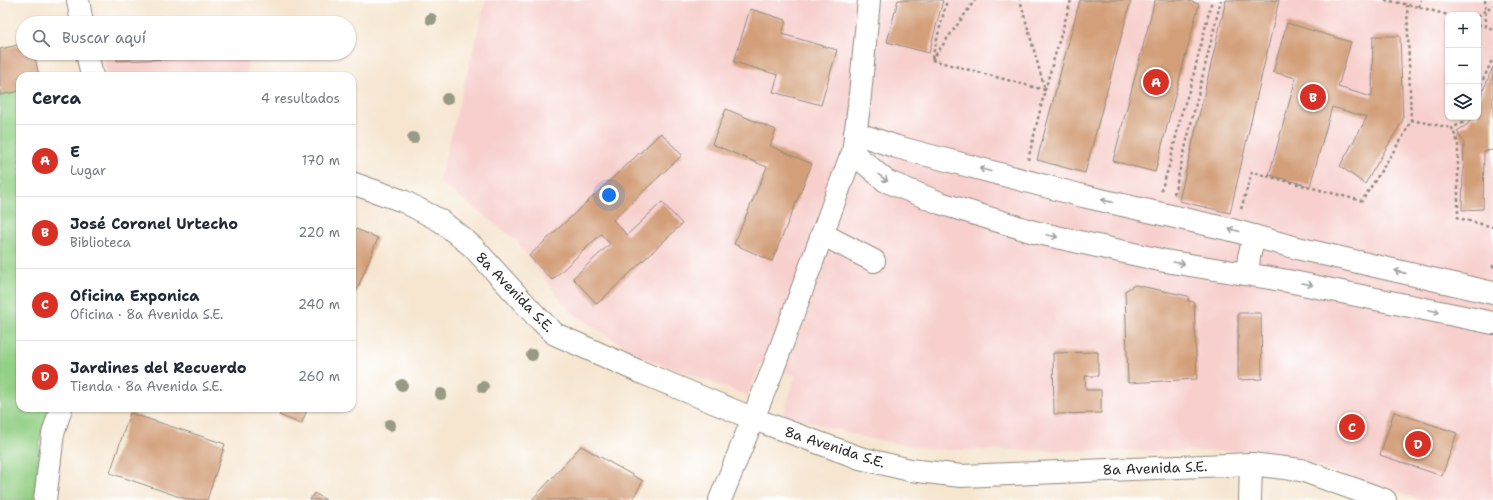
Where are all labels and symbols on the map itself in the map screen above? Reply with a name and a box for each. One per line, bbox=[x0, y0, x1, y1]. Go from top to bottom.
pin: A bbox=[1143, 67, 1169, 97]
pin: B bbox=[1300, 82, 1326, 112]
one-way arrow bbox=[979, 166, 992, 173]
one-way arrow bbox=[877, 174, 888, 182]
your location bbox=[599, 185, 619, 205]
one-way arrow bbox=[1101, 197, 1114, 205]
one-way arrow bbox=[1227, 226, 1240, 233]
one-way arrow bbox=[1045, 232, 1058, 240]
street label: 8a Avenida S.E. bbox=[472, 248, 558, 336]
one-way arrow bbox=[1172, 259, 1185, 267]
one-way arrow bbox=[1394, 268, 1407, 276]
one-way arrow bbox=[1300, 281, 1313, 289]
one-way arrow bbox=[1427, 307, 1440, 315]
pin: C bbox=[1339, 412, 1365, 442]
street label: 8a Avenida S.E. bbox=[782, 422, 888, 472]
pin: D bbox=[1405, 429, 1431, 459]
street label: 8a Avenida S.E. bbox=[1102, 457, 1208, 479]

